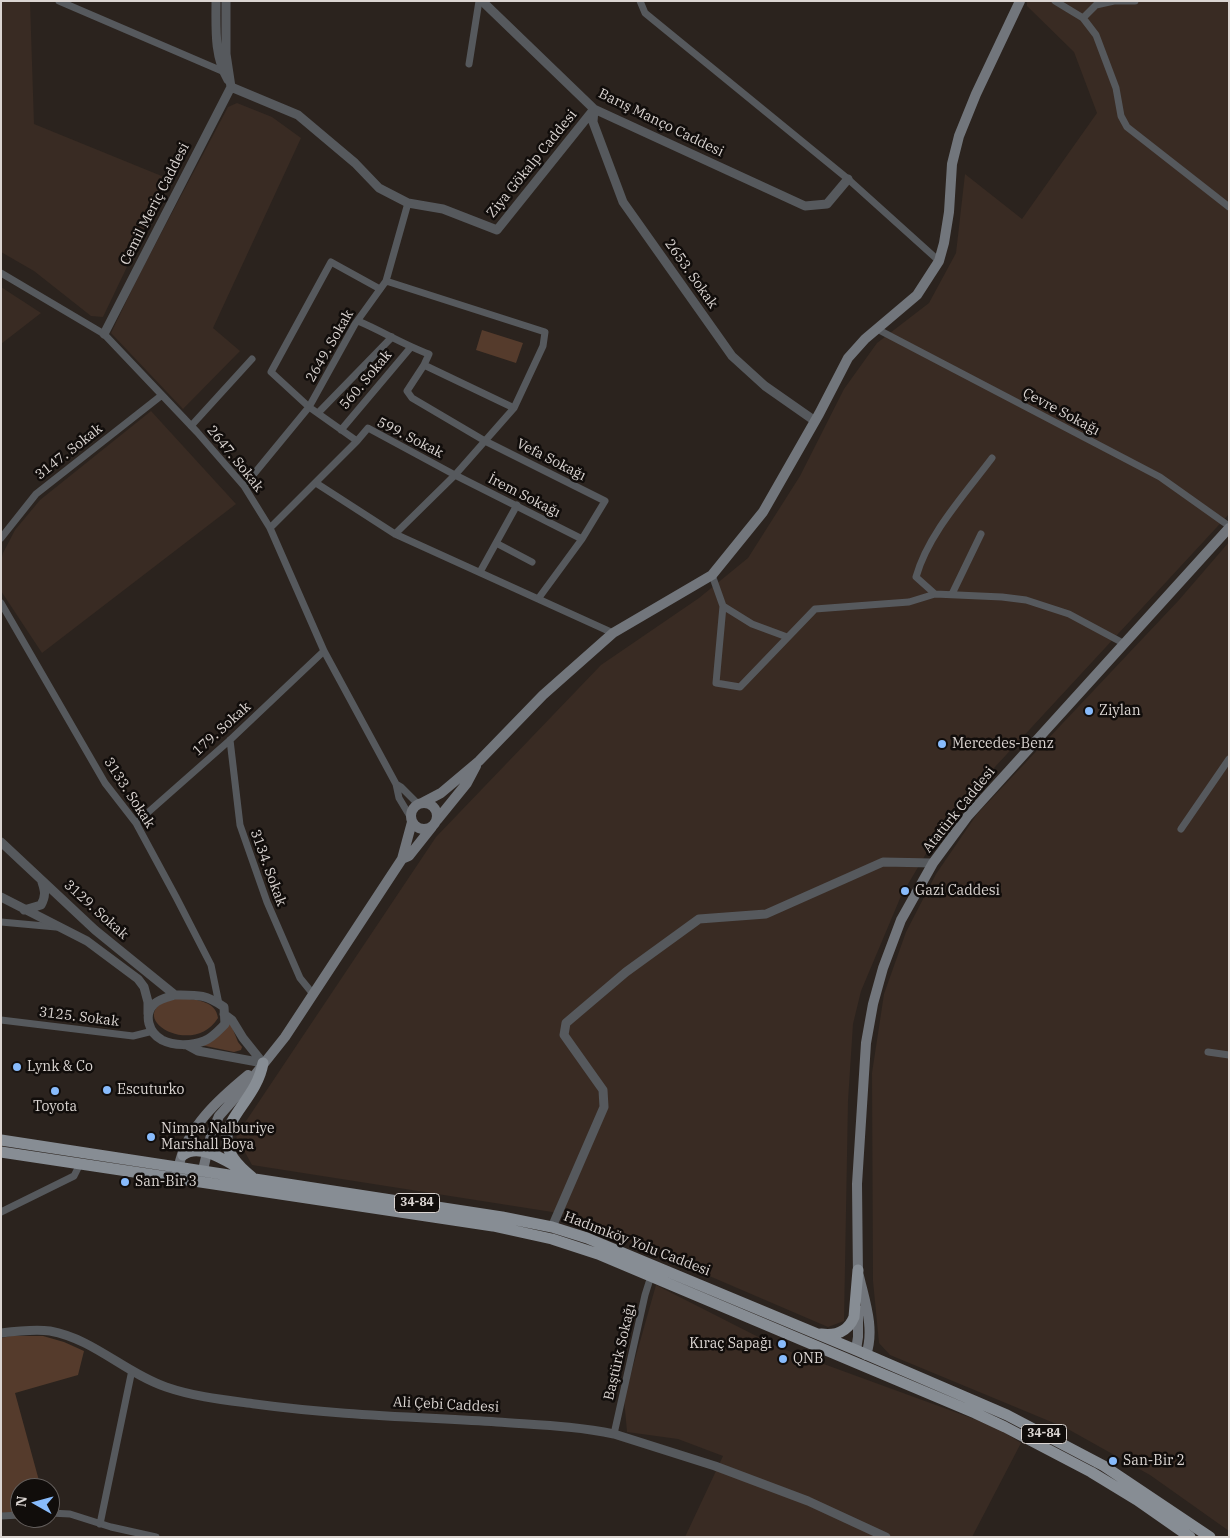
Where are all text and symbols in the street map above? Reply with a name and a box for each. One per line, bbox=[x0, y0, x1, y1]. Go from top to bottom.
street label: Barış Manço Caddesi bbox=[596, 85, 726, 161]
street label: Ziya Gökalp Caddesi bbox=[483, 107, 581, 221]
street label: Cemil Meriç Caddesi bbox=[117, 140, 193, 268]
street label: 2653. Sokak bbox=[661, 236, 721, 312]
street label: 2649. Sokak bbox=[303, 307, 357, 385]
street label: 560. Sokak bbox=[336, 347, 396, 413]
street label: Çevre Sokağı bbox=[1020, 385, 1102, 439]
street label: 599. Sokak bbox=[374, 414, 446, 462]
street label: 3147. Sokak bbox=[32, 421, 106, 483]
street label: 2647. Sokak bbox=[203, 422, 267, 496]
street label: Vefa Sokağı bbox=[513, 435, 589, 485]
street label: İrem Sokağı bbox=[485, 471, 563, 521]
street label: 179. Sokak bbox=[190, 699, 254, 759]
place label: Ziylan bbox=[1099, 703, 1141, 719]
marker: Ziylan bbox=[1083, 705, 1095, 717]
place label: Mercedes-Benz bbox=[952, 736, 1054, 752]
marker: Mercedes-Benz bbox=[936, 738, 948, 750]
street label: 3133. Sokak bbox=[100, 755, 158, 831]
street label: Atatürk Caddesi bbox=[919, 764, 999, 856]
street label: 3134. Sokak bbox=[246, 827, 290, 909]
street label: 3129. Sokak bbox=[60, 877, 132, 943]
place label: Gazi Caddesi bbox=[915, 883, 1000, 899]
marker: Gazi Caddesi bbox=[899, 885, 911, 897]
street label: 3125. Sokak bbox=[38, 1004, 120, 1030]
place label: Lynk & Co bbox=[27, 1059, 93, 1075]
marker: Lynk & Co bbox=[11, 1061, 23, 1073]
place label: Escuturko bbox=[117, 1082, 184, 1098]
marker: Escuturko bbox=[101, 1084, 113, 1096]
marker: Toyota bbox=[49, 1085, 61, 1097]
place label: Toyota bbox=[33, 1099, 77, 1115]
place label: Nimpa Nalburiye Marshall Boya bbox=[161, 1121, 274, 1154]
marker: Nimpa Nalburiye Marshall Boya bbox=[145, 1131, 157, 1143]
place label: San-Bir 3 bbox=[135, 1174, 197, 1190]
marker: San-Bir 3 bbox=[119, 1176, 131, 1188]
road number: 34-84 bbox=[394, 1194, 440, 1212]
street label: Hadımköy Yolu Caddesi bbox=[561, 1208, 713, 1280]
street label: Baştürk Sokağı bbox=[601, 1302, 639, 1402]
place label: Kıraç Sapağı bbox=[689, 1336, 772, 1352]
marker: Kıraç Sapağı bbox=[776, 1338, 788, 1350]
place label: QNB bbox=[793, 1351, 823, 1367]
marker: QNB bbox=[777, 1353, 789, 1365]
street label: Ali Çebi Caddesi bbox=[393, 1394, 499, 1416]
road number: 34-84 bbox=[1022, 1425, 1066, 1444]
place label: San-Bir 2 bbox=[1123, 1453, 1185, 1469]
marker: San-Bir 2 bbox=[1107, 1455, 1119, 1467]
north arrow bbox=[10, 1478, 60, 1528]
text: N bbox=[11, 1495, 31, 1508]

